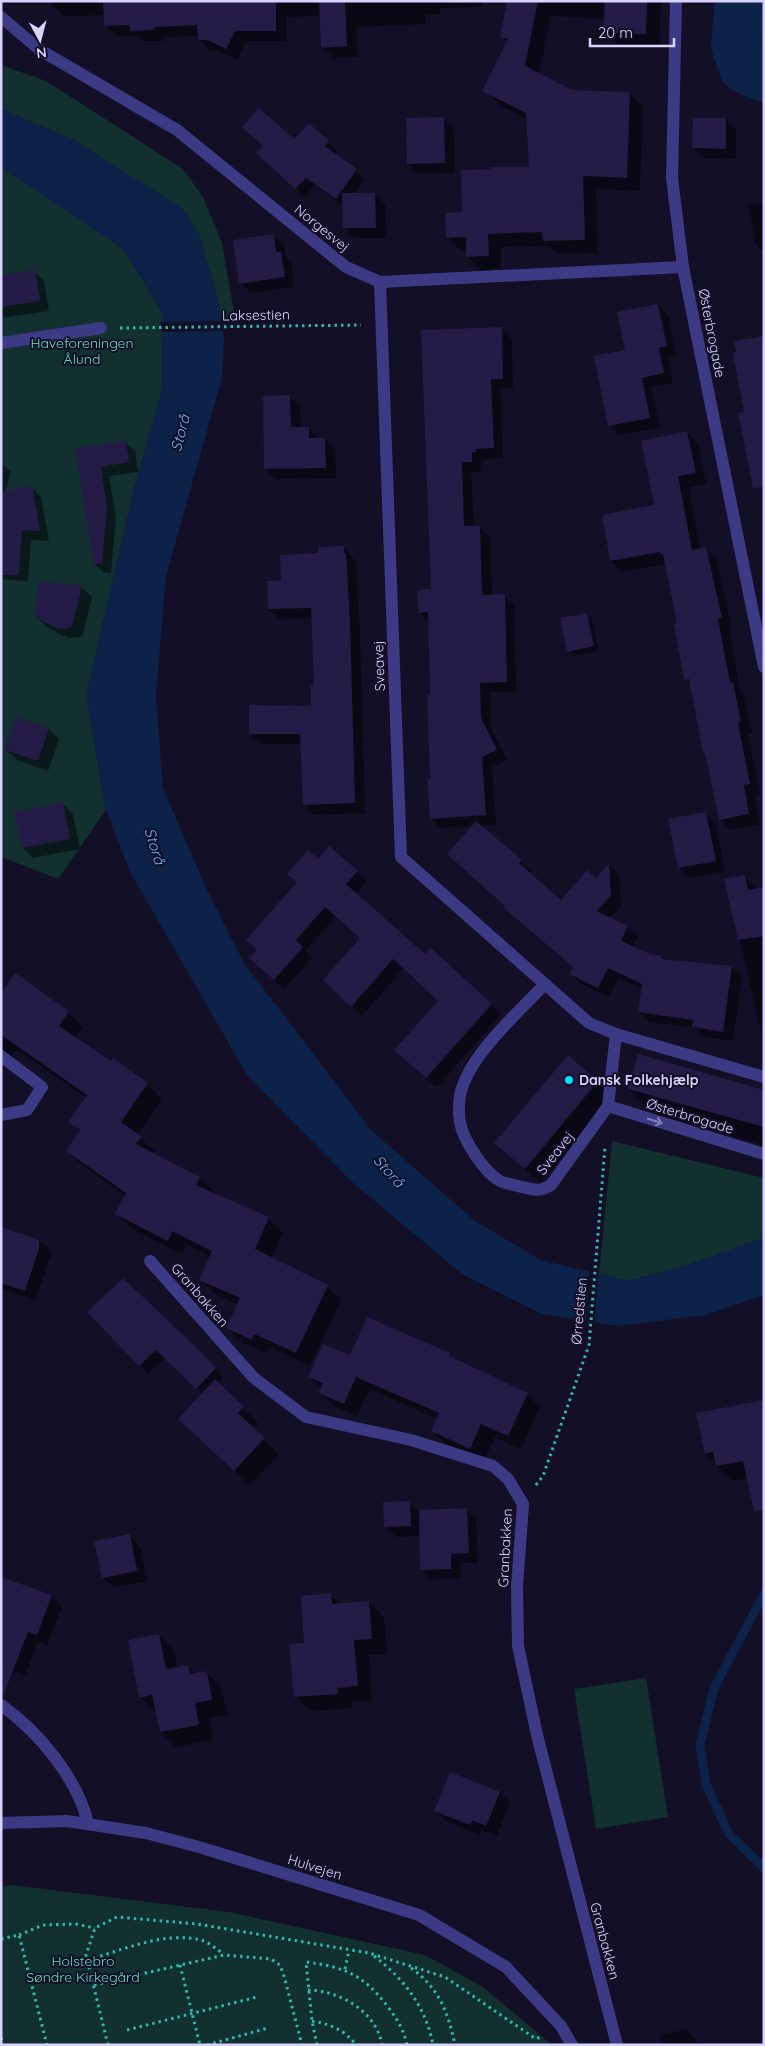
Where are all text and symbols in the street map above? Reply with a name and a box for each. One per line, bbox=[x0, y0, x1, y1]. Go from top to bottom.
north arrow bbox=[15, 15, 65, 65]
scale bar bbox=[590, 15, 674, 47]
text: 20 m bbox=[598, 23, 633, 42]
text: N bbox=[35, 43, 48, 62]
street label: Norgesvej bbox=[291, 200, 353, 256]
street label: Østerbrogade bbox=[695, 287, 729, 379]
street label: Laksestien bbox=[222, 305, 290, 325]
park label: Haveforeningen Ålund bbox=[30, 334, 134, 368]
water label: Storå bbox=[166, 412, 194, 453]
street label: Sveavej bbox=[369, 640, 389, 692]
water label: Storå bbox=[140, 825, 170, 867]
place label: Dansk Folkehjælp bbox=[579, 1071, 699, 1089]
marker: Dansk Folkehjælp bbox=[563, 1074, 575, 1086]
street label: Østerbrogade bbox=[644, 1094, 736, 1138]
one-way arrow bbox=[647, 1116, 663, 1126]
street label: Sveavej bbox=[532, 1128, 578, 1178]
water label: Storå bbox=[369, 1151, 409, 1192]
street label: Granbakken bbox=[167, 1259, 233, 1331]
street label: Ørredstien bbox=[567, 1277, 591, 1345]
street label: Granbakken bbox=[494, 1508, 516, 1588]
street label: Hulvejen bbox=[286, 1850, 344, 1884]
street label: Granbakken bbox=[586, 1900, 624, 1982]
park label: Holstebro Søndre Kirkegård bbox=[26, 1952, 140, 1986]

